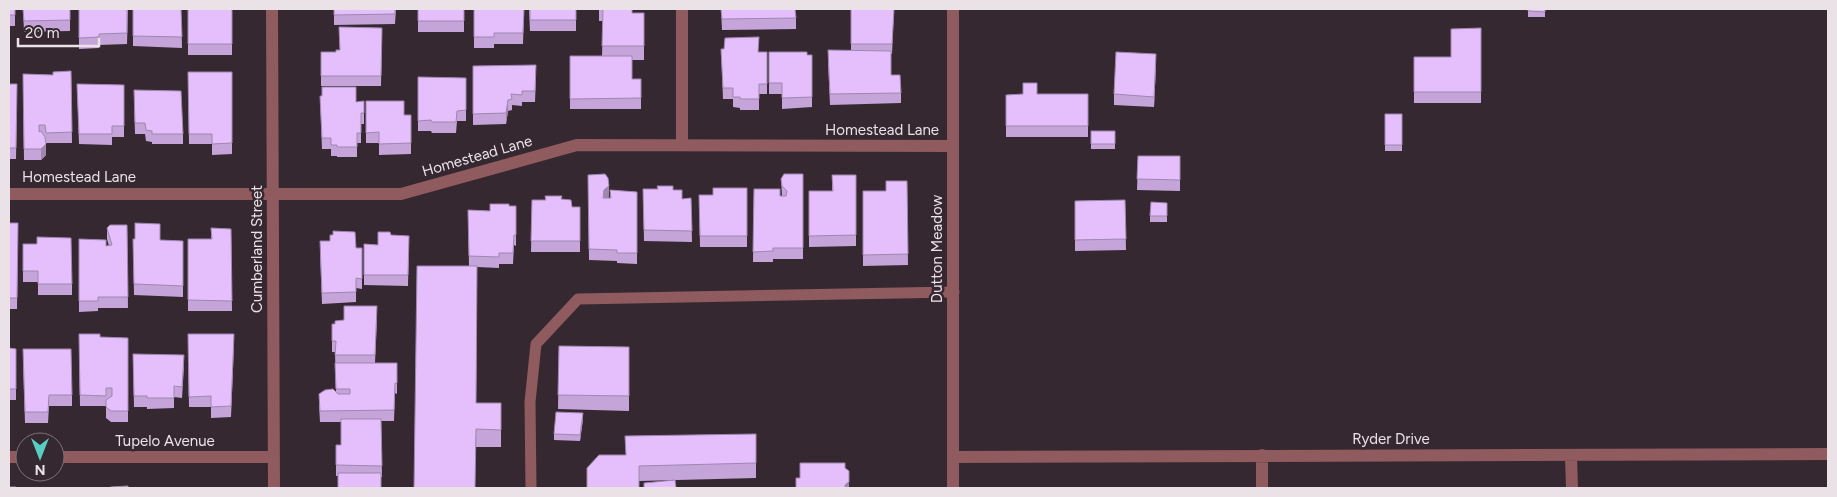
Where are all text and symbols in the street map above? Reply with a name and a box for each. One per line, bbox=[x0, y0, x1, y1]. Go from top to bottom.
scale bar bbox=[18, 15, 99, 47]
text: 20 m bbox=[25, 24, 59, 42]
street label: Homestead Lane bbox=[825, 121, 939, 139]
street label: Homestead Lane bbox=[420, 132, 534, 180]
street label: Homestead Lane bbox=[22, 168, 136, 186]
street label: Cumberland Street bbox=[248, 185, 266, 313]
street label: Dutton Meadow bbox=[928, 195, 946, 303]
street label: Ryder Drive bbox=[1352, 430, 1430, 448]
north arrow bbox=[15, 432, 65, 482]
street label: Tupelo Avenue bbox=[115, 432, 215, 450]
text: N bbox=[35, 461, 45, 478]

